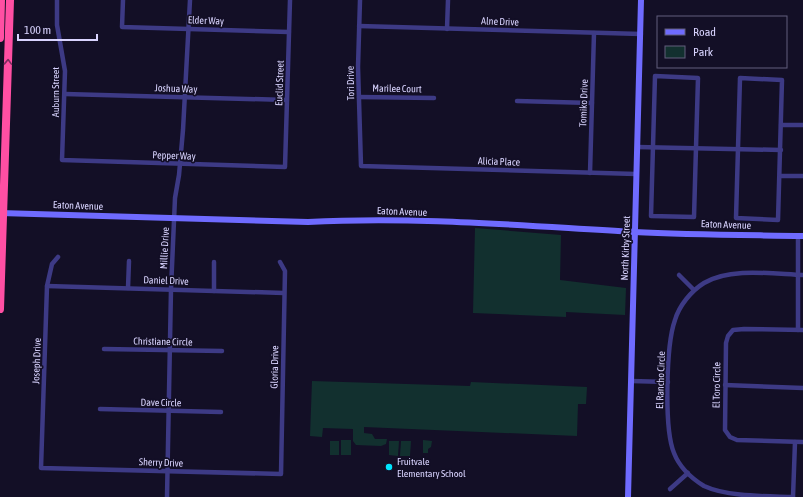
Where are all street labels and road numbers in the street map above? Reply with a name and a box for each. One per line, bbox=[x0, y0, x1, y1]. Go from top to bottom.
street label: Elder Way bbox=[188, 14, 224, 27]
street label: Alne Drive bbox=[481, 15, 519, 28]
street label: Euclid Street bbox=[273, 60, 286, 106]
street label: Tori Drive bbox=[345, 65, 356, 100]
street label: Auburn Street bbox=[50, 67, 61, 117]
street label: Tomiko Drive bbox=[577, 79, 590, 127]
street label: Joshua Way bbox=[154, 82, 198, 95]
street label: Marilee Court bbox=[372, 83, 422, 94]
street label: Pepper Way bbox=[152, 149, 196, 162]
street label: Alicia Place bbox=[478, 155, 521, 168]
street label: Eaton Avenue bbox=[53, 199, 104, 212]
street label: Eaton Avenue bbox=[377, 205, 428, 218]
street label: North Kirby Street bbox=[619, 215, 632, 281]
street label: Eaton Avenue bbox=[701, 218, 752, 231]
street label: Millie Drive bbox=[158, 226, 171, 269]
street label: Daniel Drive bbox=[143, 274, 189, 287]
street label: Christiane Circle bbox=[133, 335, 193, 348]
street label: Joseph Drive bbox=[30, 337, 43, 384]
street label: Gloria Drive bbox=[269, 345, 280, 389]
street label: El Rancho Circle bbox=[654, 350, 667, 409]
street label: El Toro Circle bbox=[711, 361, 722, 408]
street label: Dave Circle bbox=[141, 397, 182, 408]
street label: Sherry Drive bbox=[139, 456, 184, 469]

